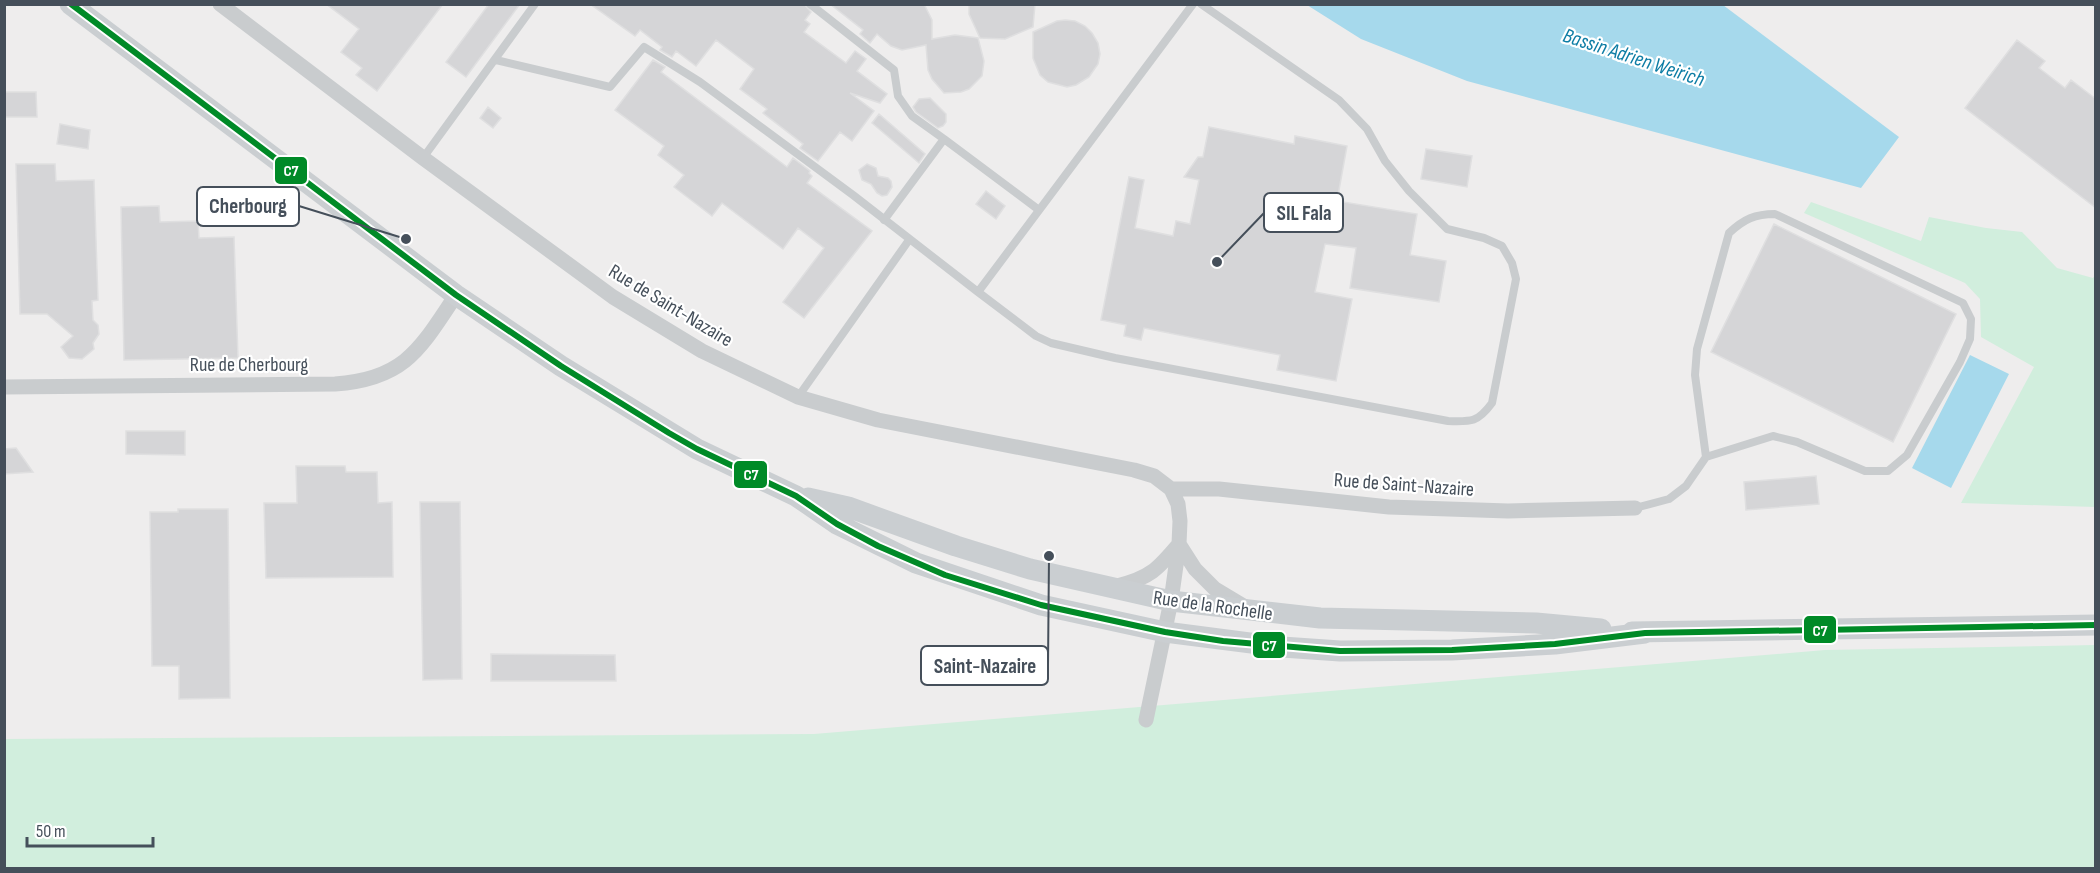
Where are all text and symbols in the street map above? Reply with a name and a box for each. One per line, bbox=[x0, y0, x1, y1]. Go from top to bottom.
water label: Bassin Adrien Weirich bbox=[1560, 23, 1708, 92]
line badge: C7 bbox=[274, 156, 308, 185]
text: C7 bbox=[283, 162, 299, 181]
callout: Cherbourg bbox=[197, 187, 299, 226]
callout: SIL Fala bbox=[1264, 193, 1343, 232]
text: Cherbourg bbox=[209, 194, 287, 219]
text: SIL Fala bbox=[1276, 201, 1332, 226]
street label: Rue de Saint-Nazaire bbox=[604, 259, 737, 352]
street label: Rue de Cherbourg bbox=[190, 353, 308, 377]
line badge: C7 bbox=[733, 460, 768, 489]
text: C7 bbox=[743, 466, 759, 485]
street label: Rue de Saint-Nazaire bbox=[1333, 468, 1475, 502]
street label: Rue de la Rochelle bbox=[1152, 586, 1274, 626]
line badge: C7 bbox=[1803, 615, 1837, 644]
text: C7 bbox=[1812, 622, 1828, 641]
line badge: C7 bbox=[1252, 631, 1286, 659]
text: C7 bbox=[1261, 637, 1277, 656]
callout: Saint-Nazaire bbox=[921, 646, 1048, 685]
text: Saint-Nazaire bbox=[934, 654, 1036, 679]
scale bar bbox=[27, 810, 153, 848]
text: 50 m bbox=[36, 821, 66, 842]

